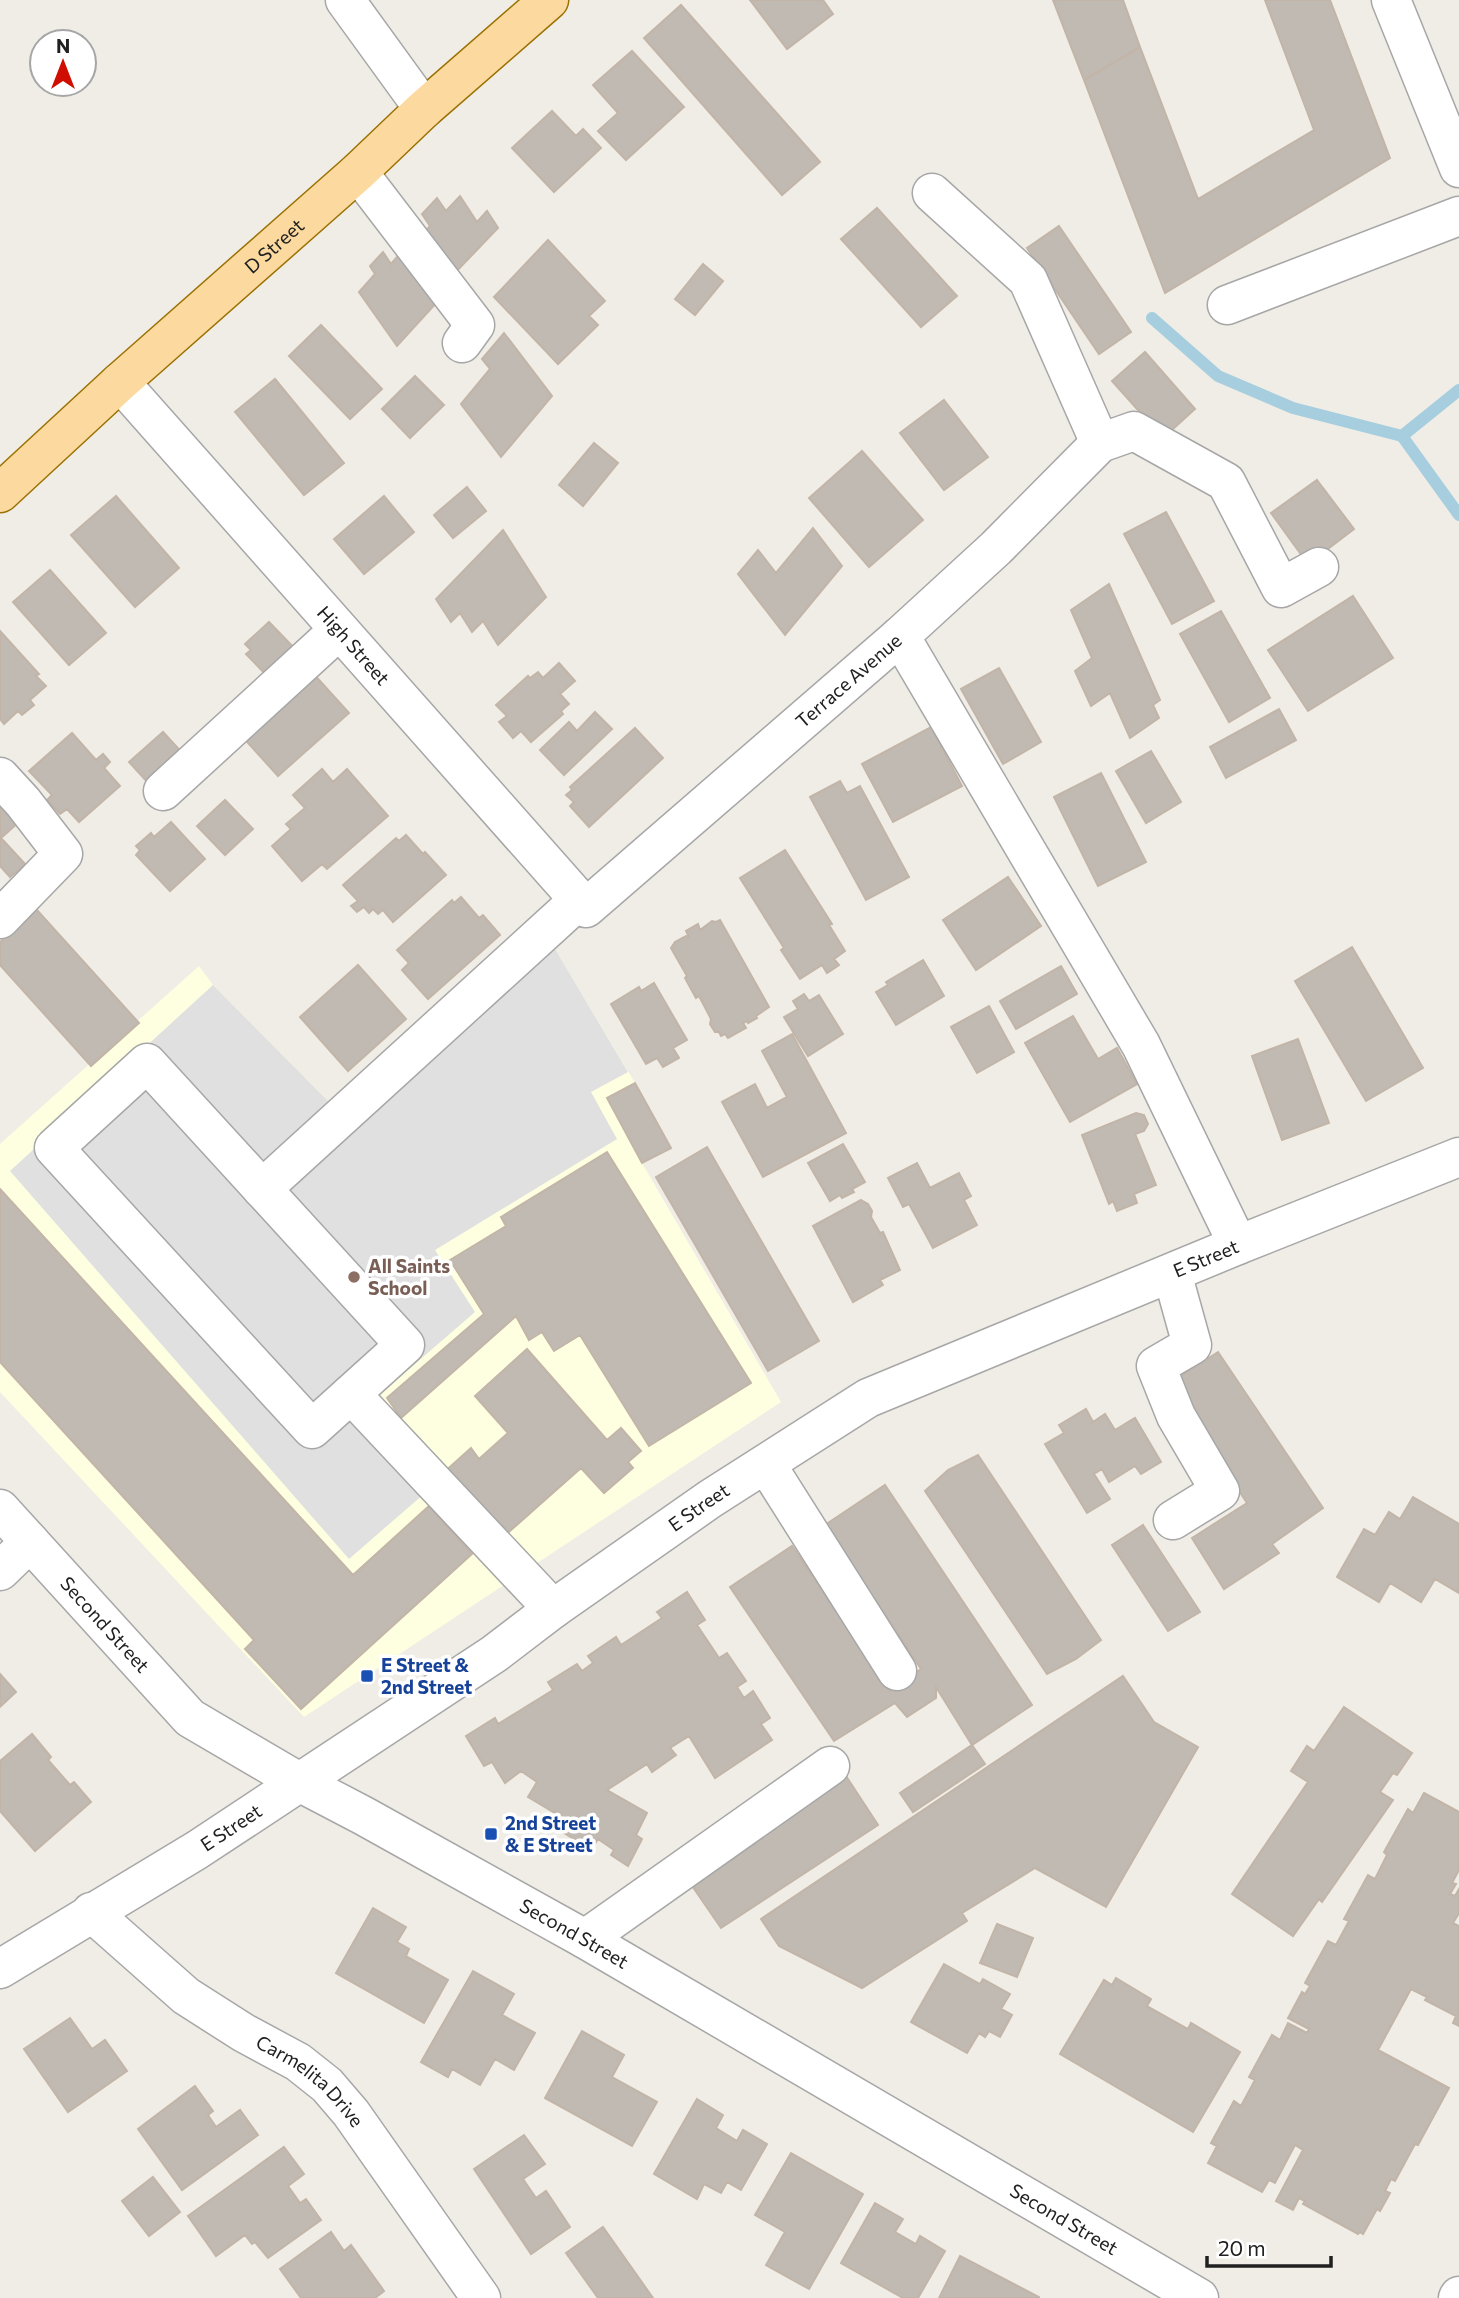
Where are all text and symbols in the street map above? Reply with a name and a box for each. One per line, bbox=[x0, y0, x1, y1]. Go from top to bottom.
north arrow bbox=[28, 28, 98, 98]
text: N bbox=[56, 34, 70, 57]
street label: D Street bbox=[239, 213, 308, 278]
street label: High Street bbox=[313, 601, 395, 689]
street label: Terrace Avenue bbox=[791, 628, 906, 732]
street label: E Street bbox=[1170, 1234, 1242, 1282]
place label: All Saints School bbox=[368, 1254, 450, 1299]
marker: All Saints School bbox=[346, 1269, 362, 1285]
street label: E Street bbox=[664, 1478, 733, 1536]
street label: Second Street bbox=[56, 1572, 155, 1677]
place label: E Street & 2nd Street bbox=[381, 1653, 472, 1698]
marker: E Street & 2nd Street bbox=[359, 1668, 375, 1684]
street label: E Street bbox=[196, 1798, 266, 1856]
place label: 2nd Street & E Street bbox=[505, 1811, 596, 1856]
marker: 2nd Street & E Street bbox=[483, 1826, 499, 1842]
street label: Second Street bbox=[516, 1893, 633, 1973]
street label: Carmelita Drive bbox=[252, 2030, 369, 2131]
street label: Second Street bbox=[1006, 2178, 1123, 2259]
scale bar bbox=[1207, 2224, 1331, 2268]
text: 20 m bbox=[1218, 2235, 1266, 2260]

